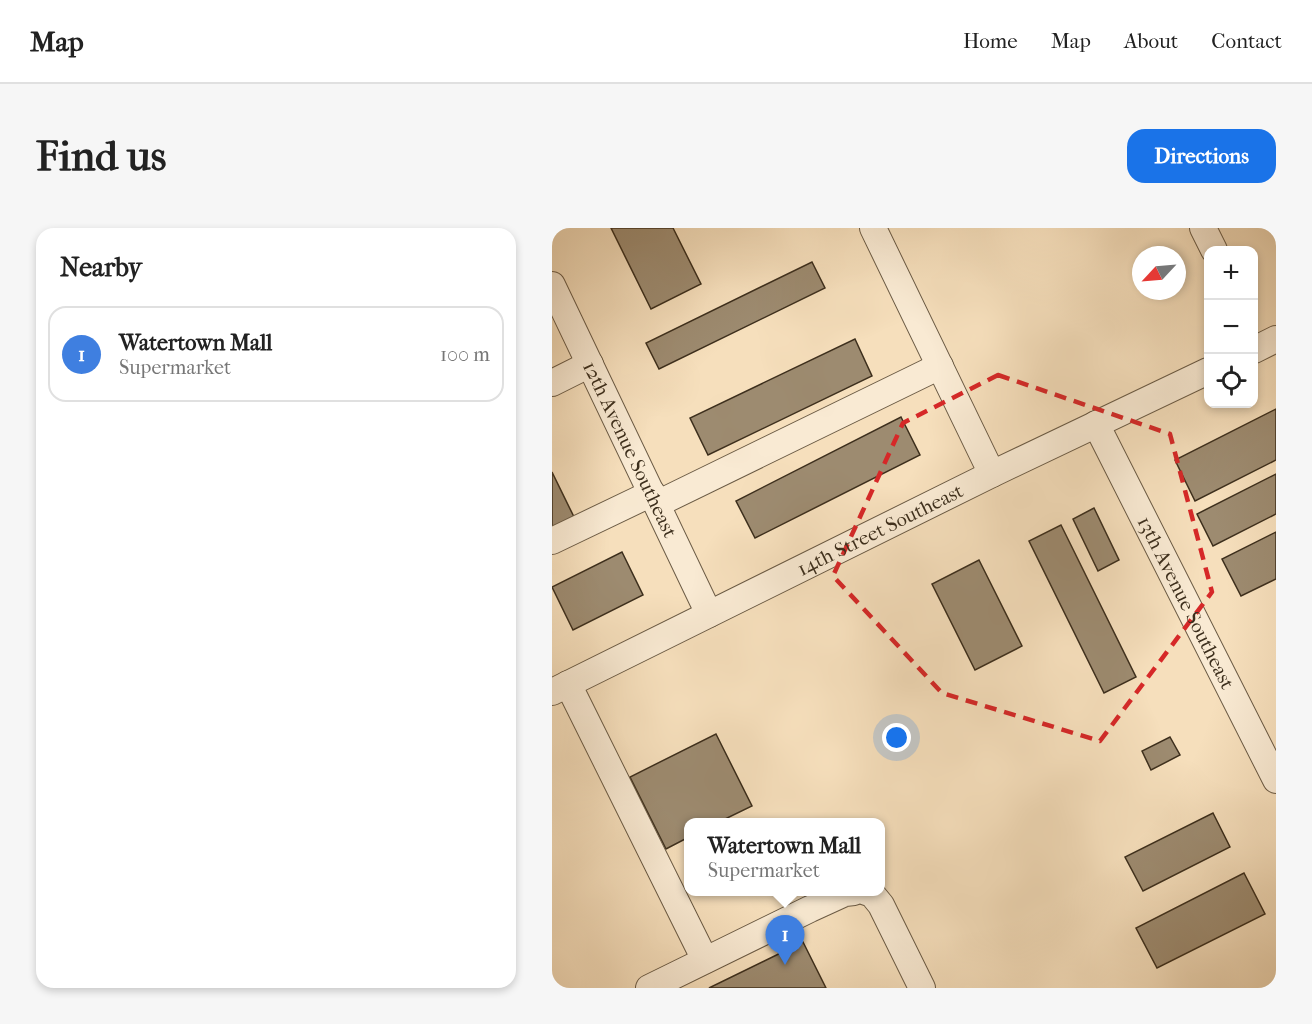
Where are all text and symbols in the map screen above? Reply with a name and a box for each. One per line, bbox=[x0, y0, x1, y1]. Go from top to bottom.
text: Map bbox=[30, 25, 84, 58]
text: Home bbox=[963, 29, 1018, 53]
text: Map bbox=[1051, 29, 1091, 53]
text: About bbox=[1124, 29, 1178, 53]
text: Contact bbox=[1211, 29, 1282, 53]
button: Directions bbox=[1127, 129, 1276, 183]
text: Find us bbox=[36, 132, 166, 181]
north arrow bbox=[1132, 246, 1186, 300]
map controls bbox=[1204, 246, 1258, 408]
button: + bbox=[1204, 246, 1258, 300]
text: Nearby bbox=[60, 252, 142, 283]
button: − bbox=[1204, 300, 1258, 354]
text: Watertown Mall bbox=[119, 330, 272, 356]
text: 1 bbox=[78, 343, 85, 366]
text: 100 m bbox=[440, 343, 490, 366]
button: locate bbox=[1204, 354, 1258, 408]
text: Supermarket bbox=[119, 356, 231, 379]
street label: 12th Avenue Southeast bbox=[579, 357, 682, 541]
street label: 14th Street Southeast bbox=[793, 479, 967, 580]
street label: 13th Avenue Southeast bbox=[1133, 512, 1239, 693]
your location bbox=[882, 723, 911, 752]
popup bbox=[684, 818, 885, 896]
text: Watertown Mall bbox=[708, 833, 861, 859]
text: Supermarket bbox=[708, 859, 820, 882]
pin: 1 bbox=[766, 916, 804, 965]

